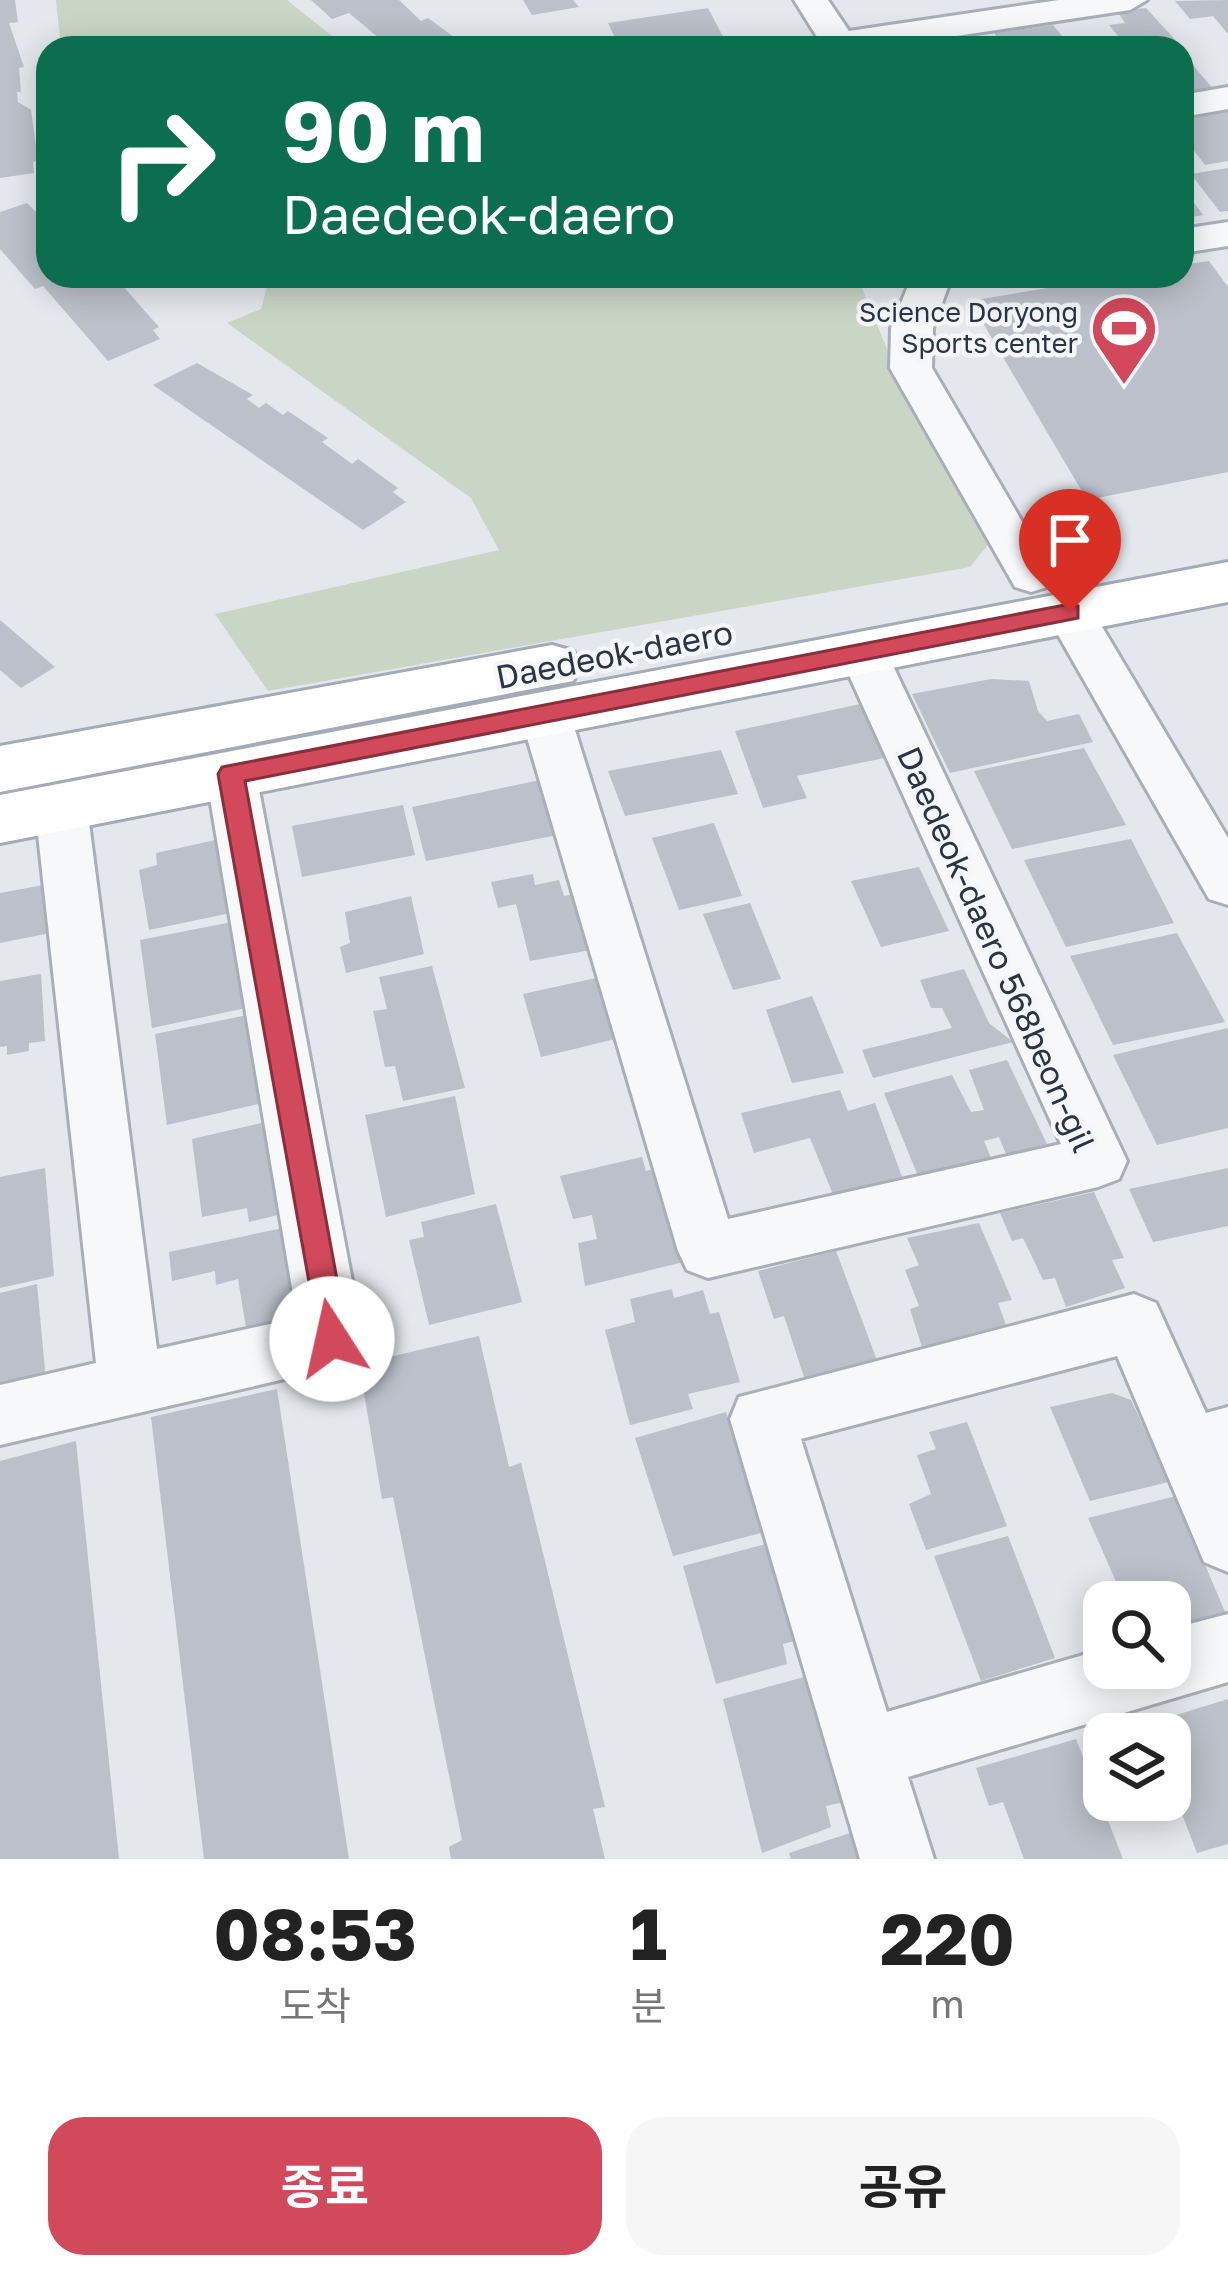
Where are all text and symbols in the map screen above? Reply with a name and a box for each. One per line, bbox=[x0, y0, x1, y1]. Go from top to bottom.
text: 90 m bbox=[282, 80, 484, 180]
icon: right bbox=[84, 84, 240, 240]
text: Daedeok-daero bbox=[282, 181, 675, 246]
sports icon: Science Doryong Sports center bbox=[1089, 293, 1159, 387]
place label: Science Doryong Sports center bbox=[859, 296, 1078, 359]
pin bbox=[1019, 489, 1121, 612]
icon: arrive bbox=[1037, 507, 1103, 573]
street label: Daedeok-daero bbox=[492, 612, 736, 696]
street label: Daedeok-daero 568beon-gil bbox=[890, 740, 1104, 1158]
position arrow bbox=[269, 1276, 395, 1402]
map controls bbox=[1083, 1581, 1191, 1821]
button: search bbox=[1083, 1581, 1191, 1689]
button: layers bbox=[1083, 1713, 1191, 1821]
text: 08:53 bbox=[213, 1889, 417, 1976]
text: 1 bbox=[630, 1889, 667, 1976]
text: 220 bbox=[880, 1894, 1015, 1981]
text: m bbox=[930, 1980, 965, 2027]
text: 도착 bbox=[279, 1982, 351, 2029]
text: 분 bbox=[631, 1982, 667, 2029]
button: 종료 bbox=[48, 2117, 602, 2255]
button: 공유 bbox=[626, 2117, 1180, 2255]

